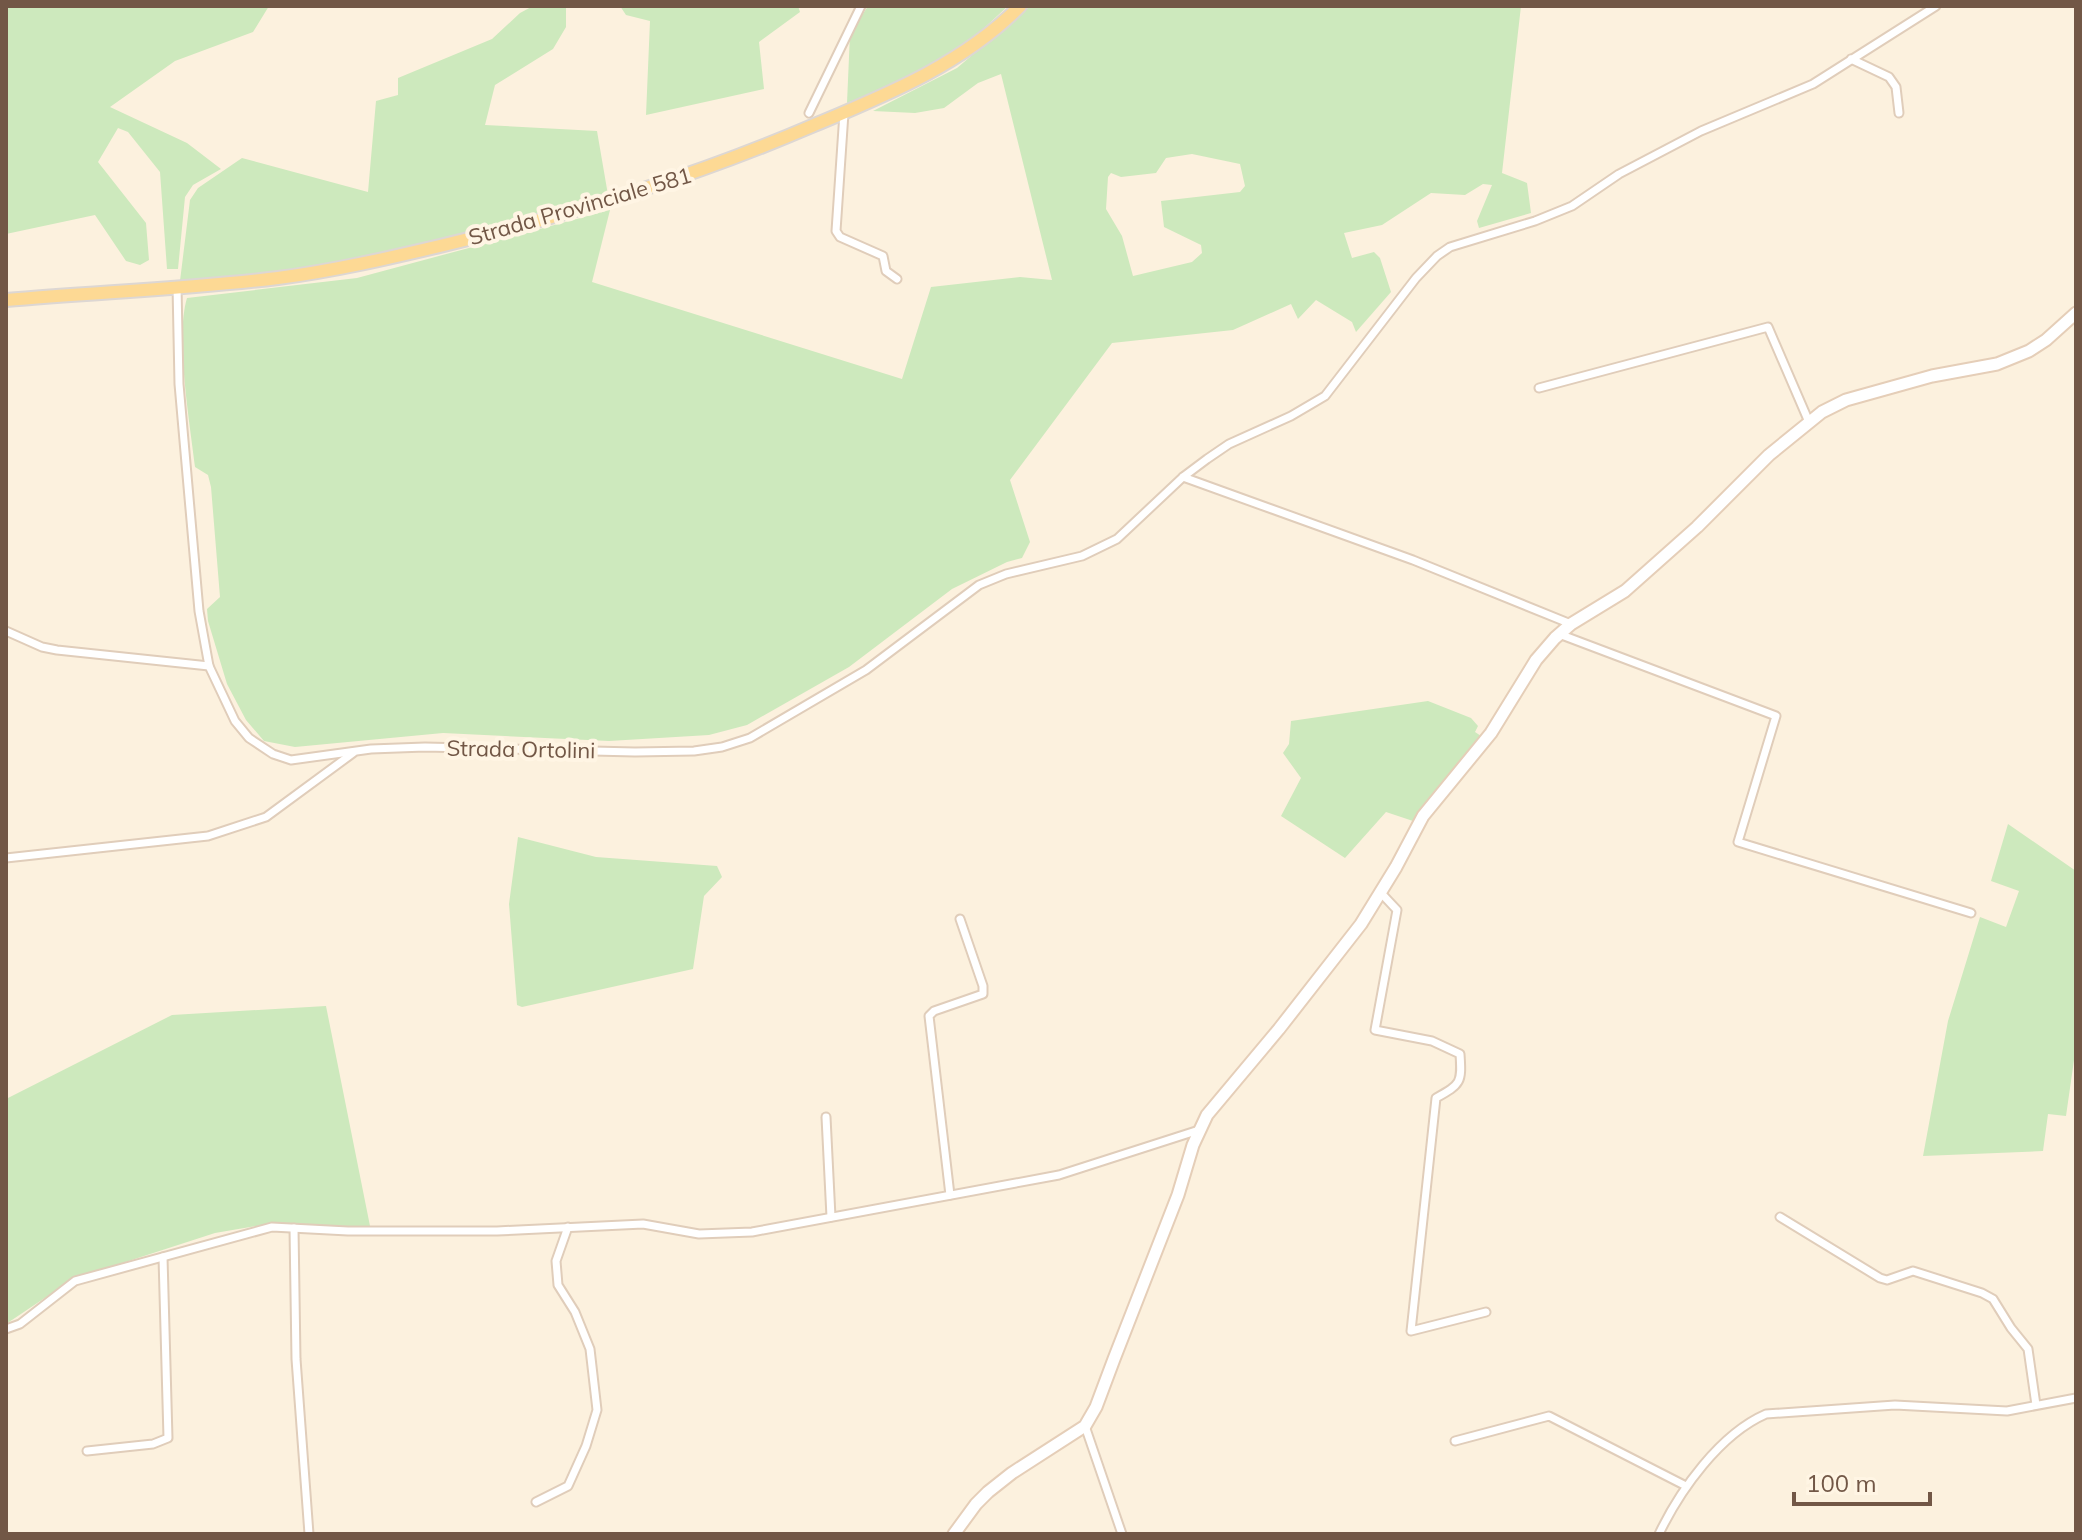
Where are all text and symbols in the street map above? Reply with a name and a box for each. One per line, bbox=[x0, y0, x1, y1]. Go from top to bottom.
street label: Strada Provinciale 581 bbox=[465, 161, 695, 251]
street label: Strada Ortolini bbox=[446, 734, 596, 764]
scale bar bbox=[1794, 1456, 1930, 1506]
text: 100 m bbox=[1806, 1468, 1877, 1498]

